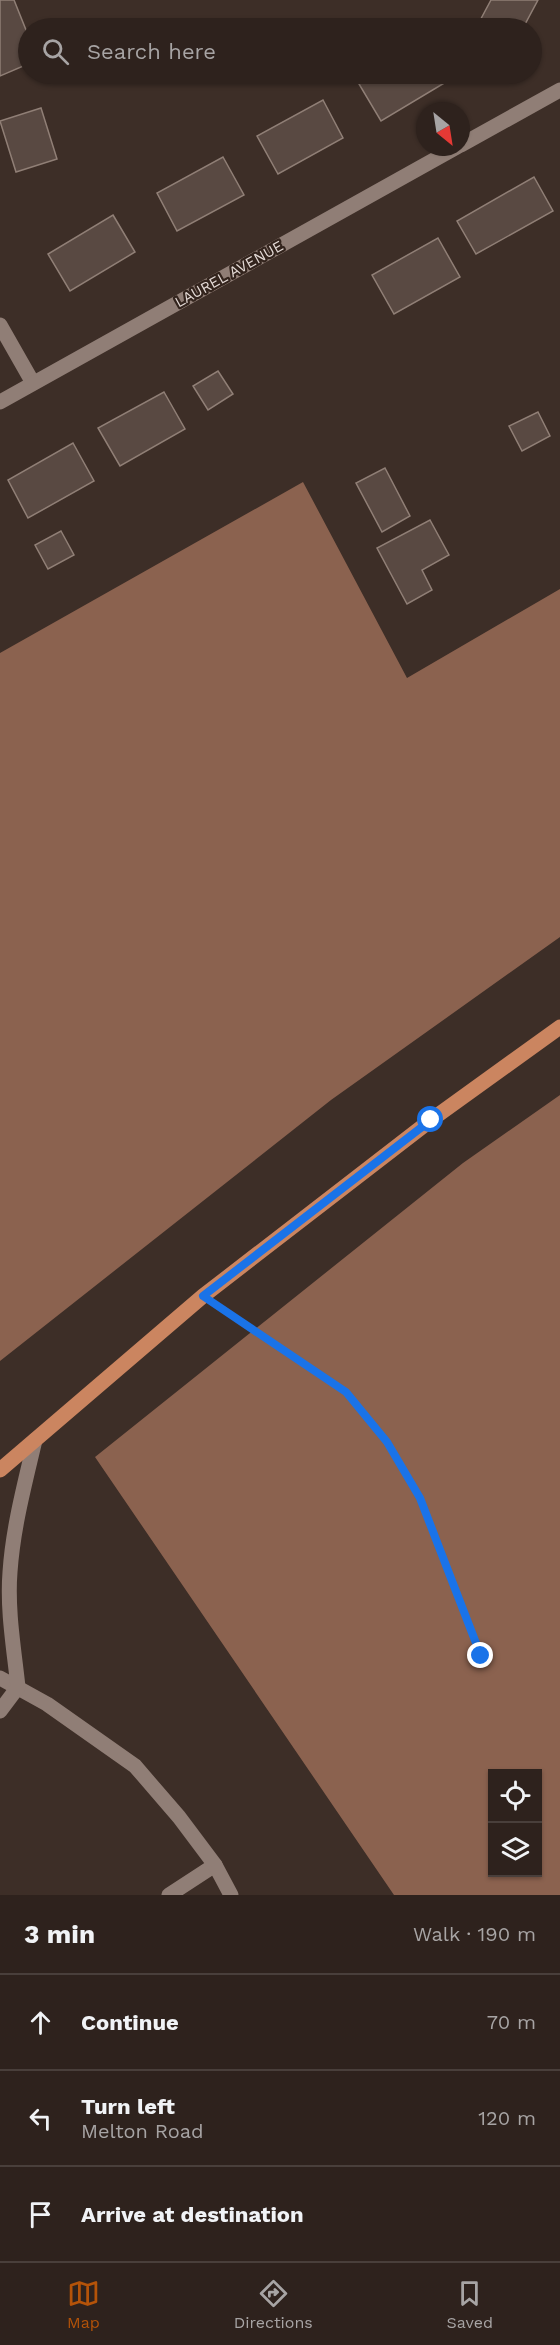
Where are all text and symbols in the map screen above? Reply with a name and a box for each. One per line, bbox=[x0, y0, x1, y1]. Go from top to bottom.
search box bbox=[18, 18, 542, 84]
icon: search bbox=[39, 35, 72, 68]
text: Search here bbox=[87, 39, 216, 64]
north arrow bbox=[416, 102, 470, 156]
street label: LAUREL AVENUE bbox=[172, 237, 286, 311]
route start bbox=[417, 1106, 443, 1132]
route end bbox=[467, 1642, 493, 1668]
map controls bbox=[488, 1769, 542, 1877]
button: locate bbox=[488, 1769, 542, 1823]
button: layers bbox=[488, 1823, 542, 1877]
text: 3 min bbox=[24, 1919, 95, 1949]
text: Walk · 190 m bbox=[413, 1922, 536, 1946]
icon: ahead bbox=[24, 2006, 57, 2039]
text: Continue bbox=[81, 2010, 179, 2035]
text: 70 m bbox=[487, 2010, 536, 2034]
text: Turn left bbox=[81, 2094, 175, 2119]
icon: left bbox=[24, 2102, 57, 2135]
text: 120 m bbox=[478, 2106, 536, 2130]
text: Melton Road bbox=[81, 2119, 204, 2143]
icon: arrive bbox=[24, 2198, 57, 2231]
text: Arrive at destination bbox=[81, 2202, 304, 2227]
tab: Map bbox=[67, 2277, 100, 2332]
tab: Directions bbox=[234, 2277, 313, 2332]
tab: Saved bbox=[447, 2277, 493, 2332]

